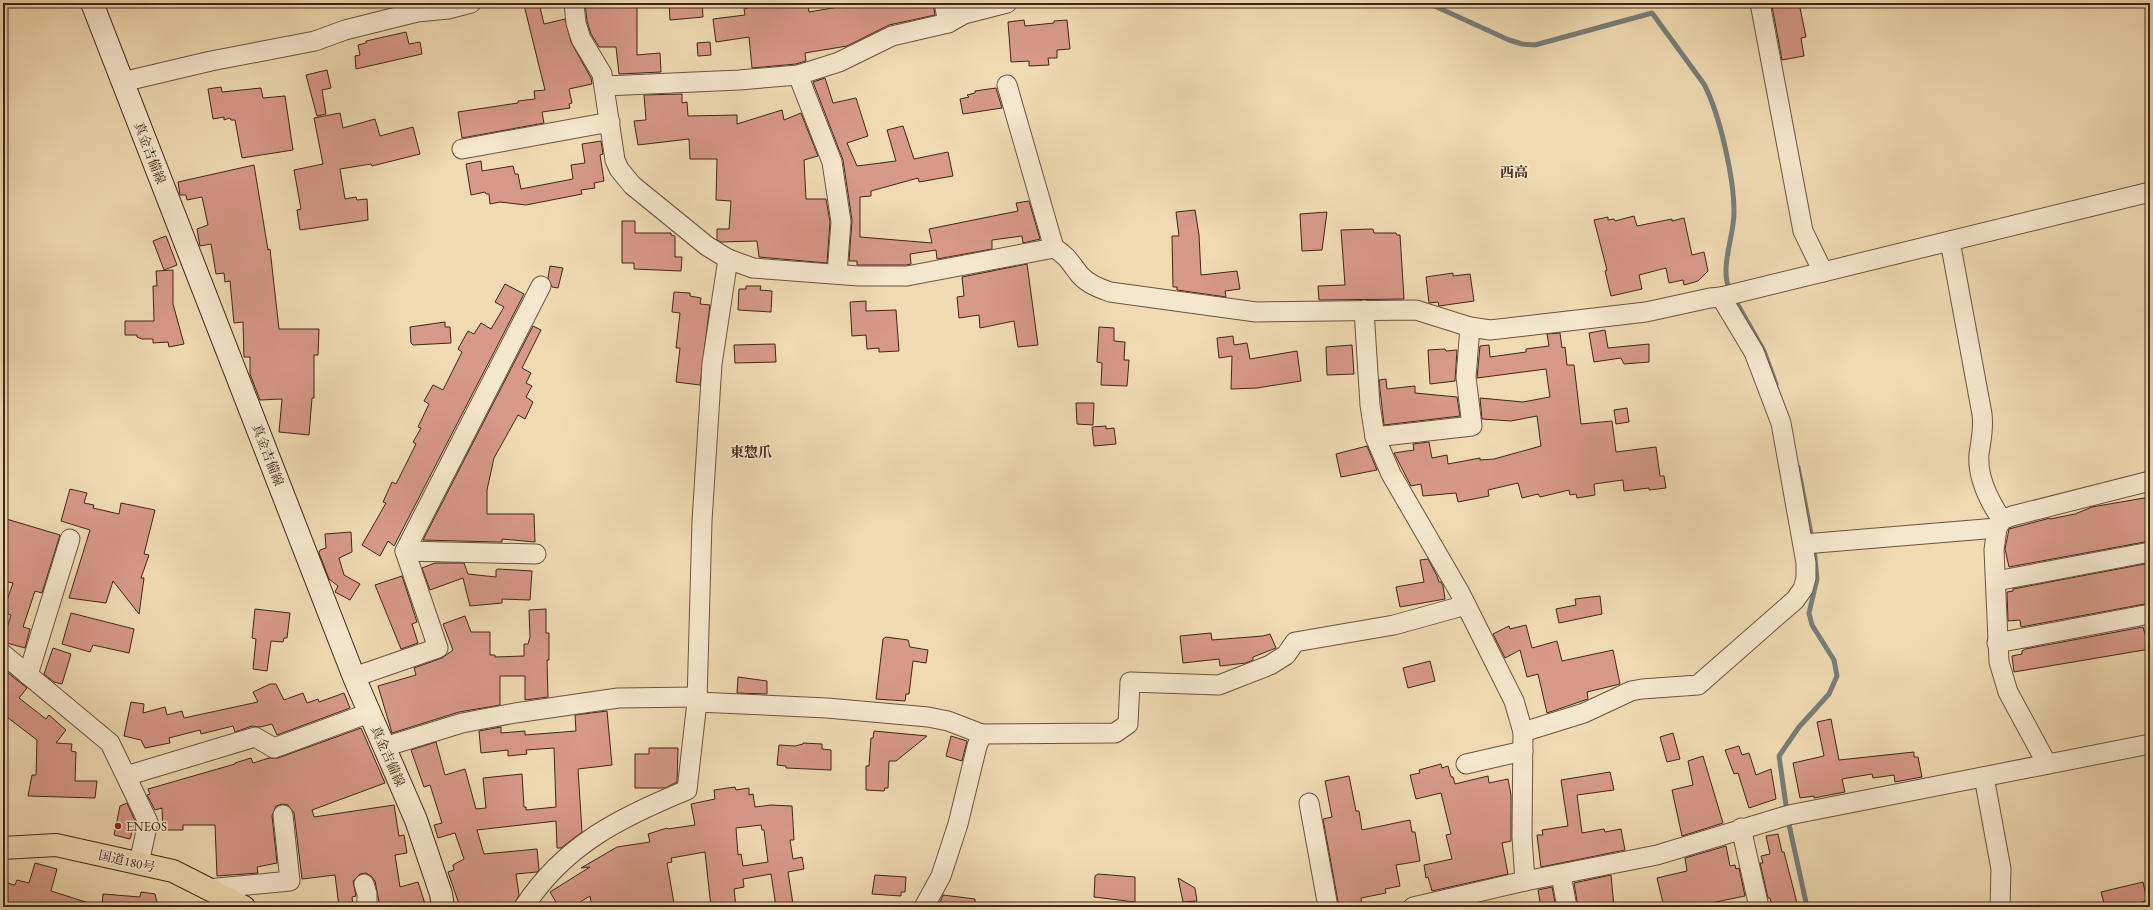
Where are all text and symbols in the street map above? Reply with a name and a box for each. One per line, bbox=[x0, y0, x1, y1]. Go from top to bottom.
street label: 真金吉備線 bbox=[130, 120, 170, 186]
district label: 西高 bbox=[1500, 163, 1528, 181]
street label: 真金吉備線 bbox=[248, 422, 288, 488]
district label: 東惣爪 bbox=[730, 443, 772, 461]
street label: 真金吉備線 bbox=[367, 723, 409, 789]
place label: ENEOS bbox=[126, 818, 167, 835]
marker: ENEOS bbox=[113, 821, 123, 831]
street label: 国道180号 bbox=[97, 846, 157, 876]

